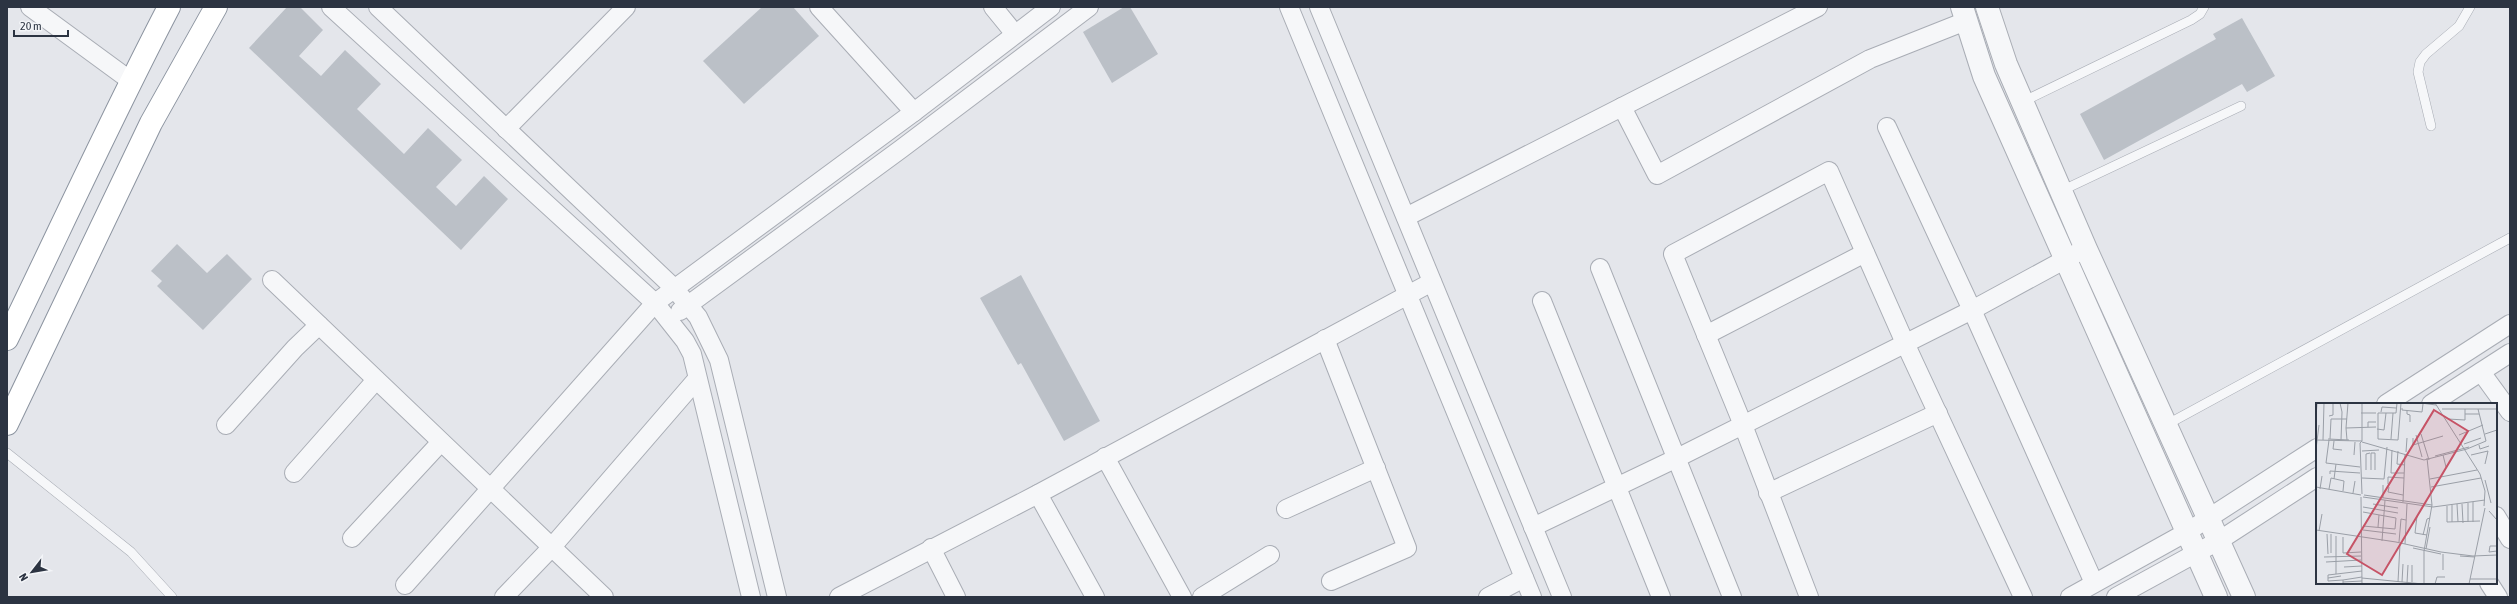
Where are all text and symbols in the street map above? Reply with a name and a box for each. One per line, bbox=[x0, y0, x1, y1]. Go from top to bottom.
scale bar bbox=[14, 12, 68, 38]
text: 20 m bbox=[20, 19, 42, 33]
inset map bbox=[2316, 403, 2497, 584]
north arrow bbox=[12, 552, 52, 592]
text: N bbox=[17, 571, 30, 583]

